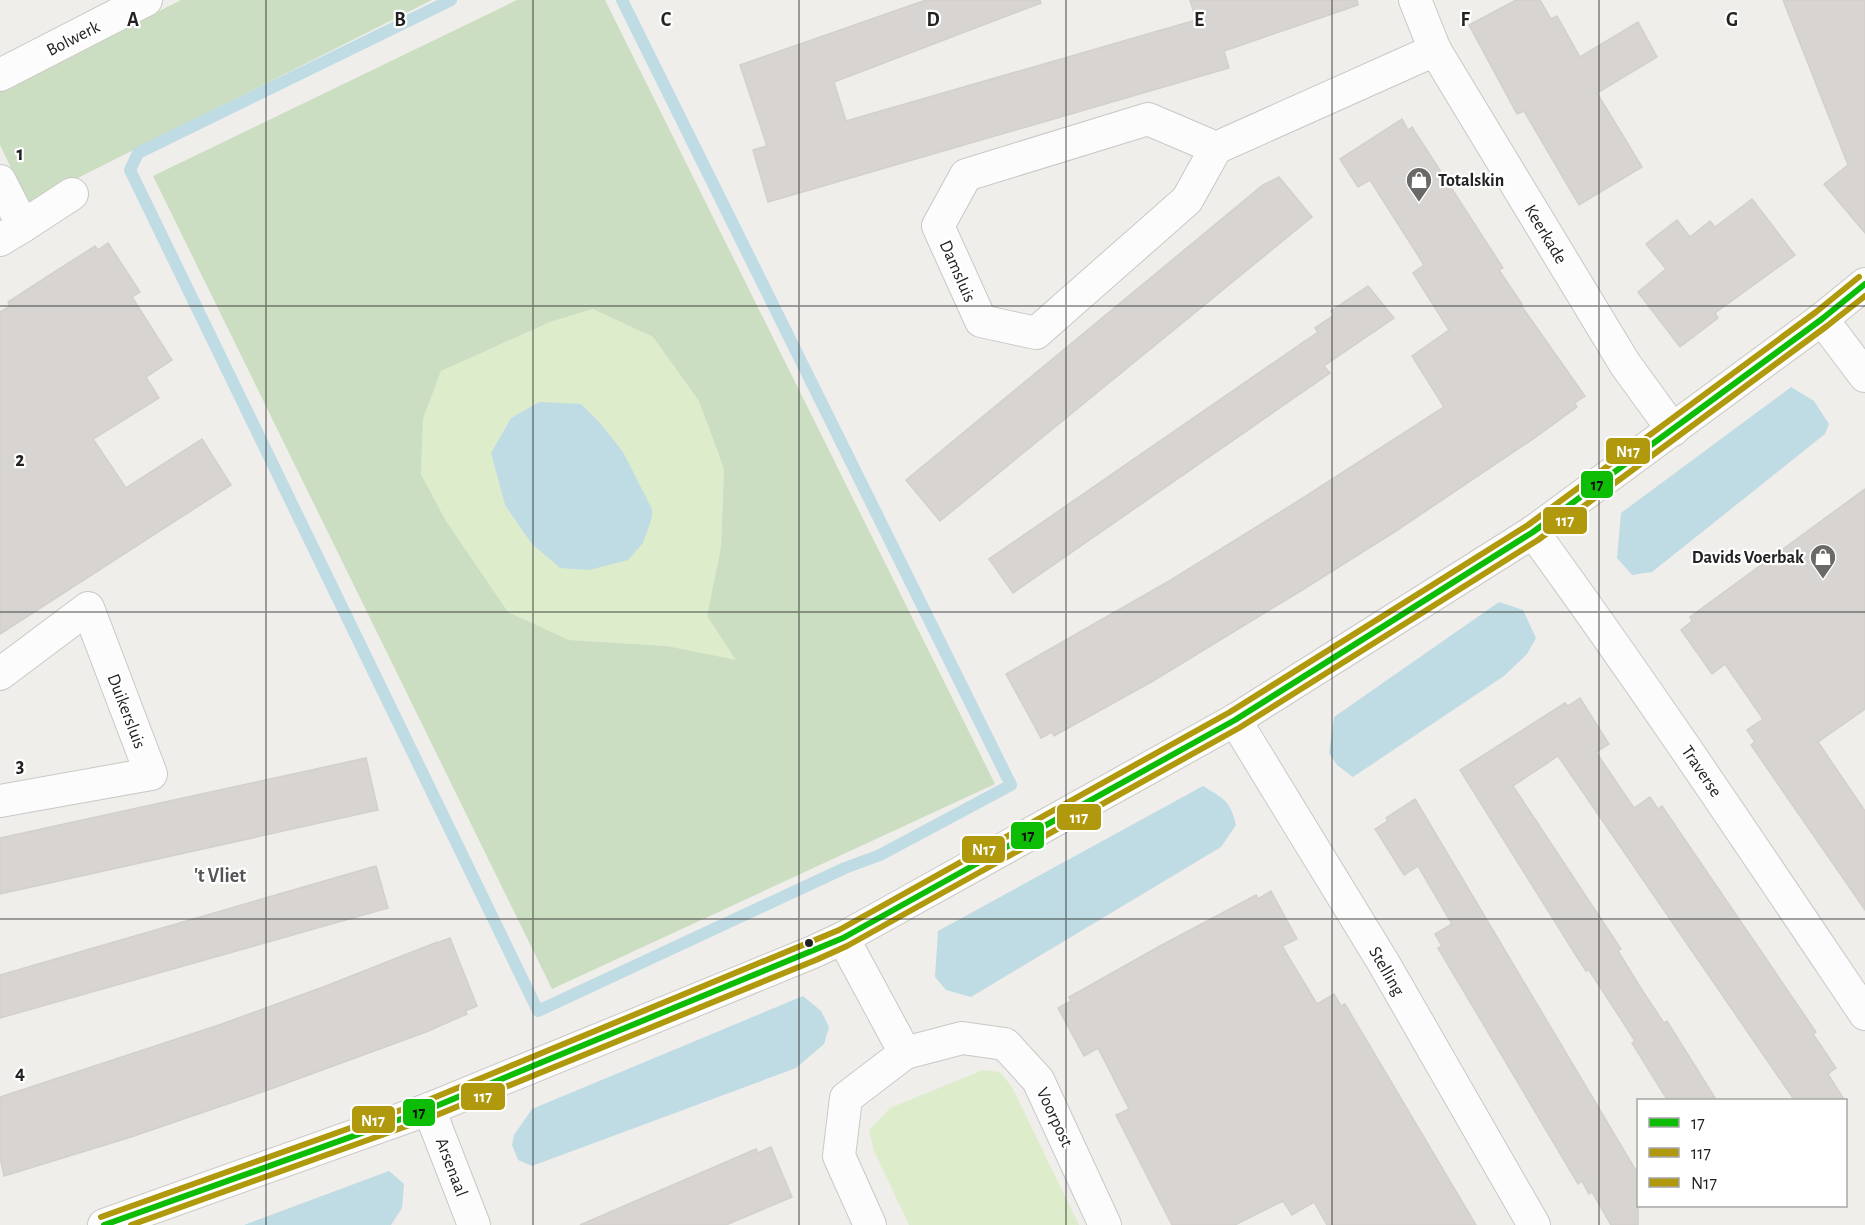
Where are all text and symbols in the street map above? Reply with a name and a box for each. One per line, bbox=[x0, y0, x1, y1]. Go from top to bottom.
text: A bbox=[127, 10, 139, 30]
text: B bbox=[394, 10, 406, 30]
text: C bbox=[661, 10, 672, 30]
text: D bbox=[926, 10, 940, 30]
text: E bbox=[1194, 10, 1204, 30]
text: F bbox=[1460, 10, 1470, 30]
text: G bbox=[1726, 10, 1738, 30]
street label: Bolwerk bbox=[44, 18, 104, 60]
text: 1 bbox=[16, 144, 24, 164]
shop icon: Totalskin bbox=[1404, 165, 1434, 203]
place label: Totalskin bbox=[1438, 172, 1504, 190]
street label: Keerkade bbox=[1521, 202, 1570, 267]
street label: Damsluis bbox=[936, 238, 979, 305]
line badge: N17 bbox=[1605, 437, 1651, 465]
text: N17 bbox=[1616, 444, 1640, 460]
text: 2 bbox=[15, 450, 25, 470]
line badge: 17 bbox=[1580, 470, 1614, 499]
text: 17 bbox=[1591, 477, 1603, 493]
line badge: 117 bbox=[1542, 506, 1588, 535]
text: 117 bbox=[1556, 513, 1574, 529]
shop icon: Davids Voerbak bbox=[1808, 542, 1838, 580]
place label: Davids Voerbak bbox=[1692, 549, 1804, 567]
street label: Duikersluis bbox=[104, 671, 149, 751]
street label: Traverse bbox=[1678, 743, 1725, 801]
text: 3 bbox=[16, 756, 24, 776]
line badge: 117 bbox=[1056, 803, 1102, 831]
text: 117 bbox=[1070, 810, 1088, 826]
line badge: 17 bbox=[1010, 821, 1045, 850]
text: 17 bbox=[1022, 828, 1034, 844]
line badge: N17 bbox=[961, 835, 1006, 864]
text: N17 bbox=[972, 842, 996, 858]
district label: 't Vliet bbox=[194, 866, 246, 886]
unlabelled marker bbox=[803, 937, 815, 949]
street label: Stelling bbox=[1365, 944, 1407, 999]
text: 4 bbox=[15, 1063, 25, 1083]
line badge: 117 bbox=[460, 1082, 506, 1111]
street label: Voorpost bbox=[1033, 1085, 1076, 1150]
text: 117 bbox=[474, 1089, 492, 1105]
line badge: 17 bbox=[402, 1098, 436, 1127]
legend bbox=[1637, 1099, 1847, 1207]
line badge: N17 bbox=[351, 1105, 396, 1134]
text: 17 bbox=[413, 1105, 425, 1121]
text: N17 bbox=[361, 1113, 385, 1129]
text: 17 bbox=[1691, 1115, 1705, 1133]
street label: Arsenaal bbox=[432, 1135, 470, 1199]
text: 117 bbox=[1691, 1145, 1711, 1163]
text: N17 bbox=[1691, 1175, 1717, 1193]

